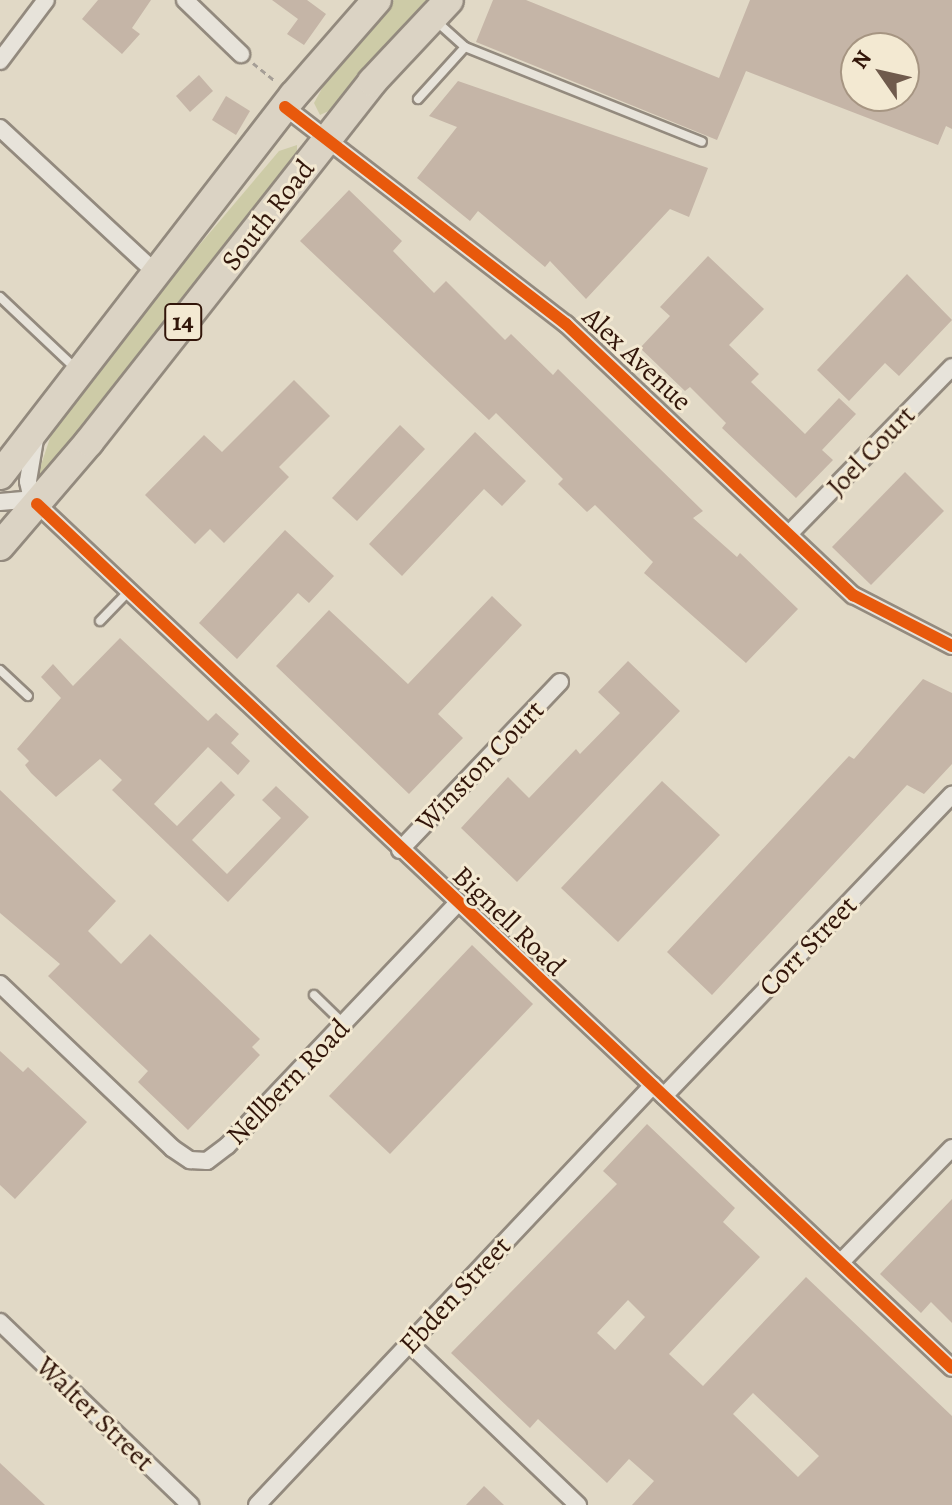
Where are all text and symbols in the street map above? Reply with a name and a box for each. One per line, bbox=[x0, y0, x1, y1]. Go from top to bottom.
north arrow bbox=[840, 32, 920, 112]
text: N bbox=[845, 45, 879, 75]
street label: South Road bbox=[214, 153, 322, 277]
road number: 14 bbox=[163, 300, 203, 344]
street label: Alex Avenue bbox=[576, 300, 698, 418]
street label: Joel Court bbox=[820, 399, 922, 503]
street label: Winston Court bbox=[409, 693, 551, 839]
street label: Bignell Road bbox=[446, 859, 572, 983]
street label: Corr Street bbox=[752, 889, 864, 1003]
street label: Nellbern Road bbox=[219, 1012, 357, 1152]
street label: Ebden Street bbox=[392, 1229, 518, 1361]
street label: Walter Street bbox=[29, 1350, 161, 1478]

